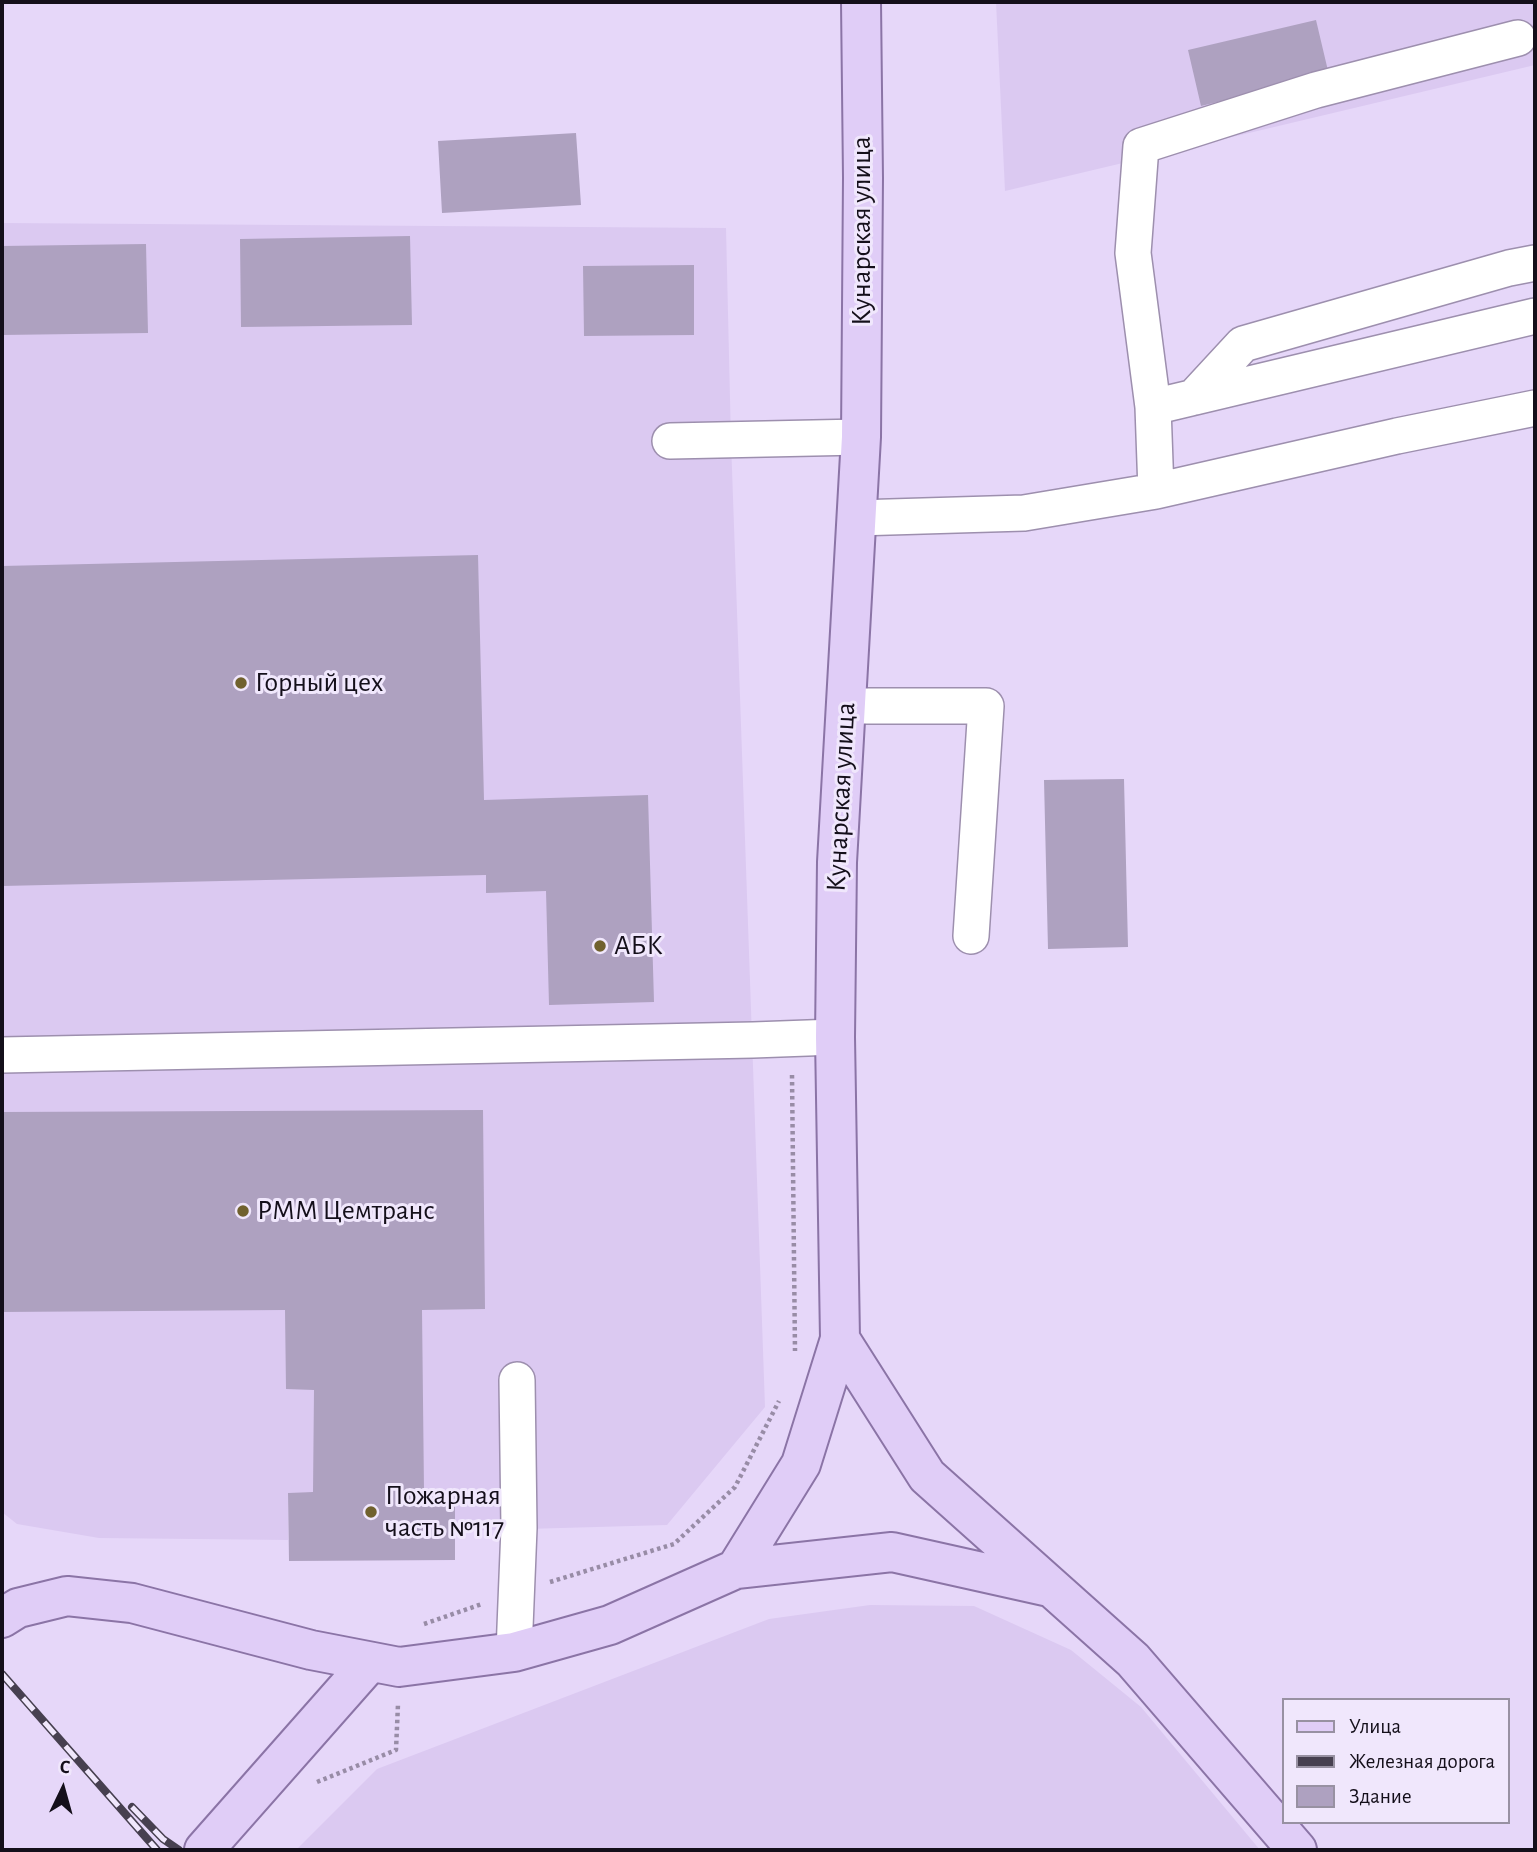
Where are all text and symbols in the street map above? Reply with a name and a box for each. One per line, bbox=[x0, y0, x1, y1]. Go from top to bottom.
street label: Кунарская улица bbox=[845, 136, 879, 326]
place label: Горный цех bbox=[255, 666, 383, 700]
marker: Горный цех bbox=[233, 675, 249, 691]
street label: Кунарская улица bbox=[819, 701, 863, 893]
place label: АБК bbox=[614, 929, 663, 963]
marker: АБК bbox=[592, 938, 608, 954]
place label: РММ Цемтранс bbox=[257, 1194, 435, 1228]
marker: РММ Цемтранс bbox=[235, 1203, 251, 1219]
place label: Пожарная часть №117 bbox=[385, 1479, 504, 1545]
marker: Пожарная часть №117 bbox=[363, 1504, 379, 1520]
legend bbox=[1282, 1698, 1509, 1824]
text: Улица bbox=[1349, 1716, 1401, 1737]
text: Железная дорога bbox=[1349, 1751, 1495, 1772]
north arrow bbox=[28, 1754, 98, 1824]
text: С bbox=[59, 1758, 71, 1778]
text: Здание bbox=[1349, 1786, 1412, 1807]

